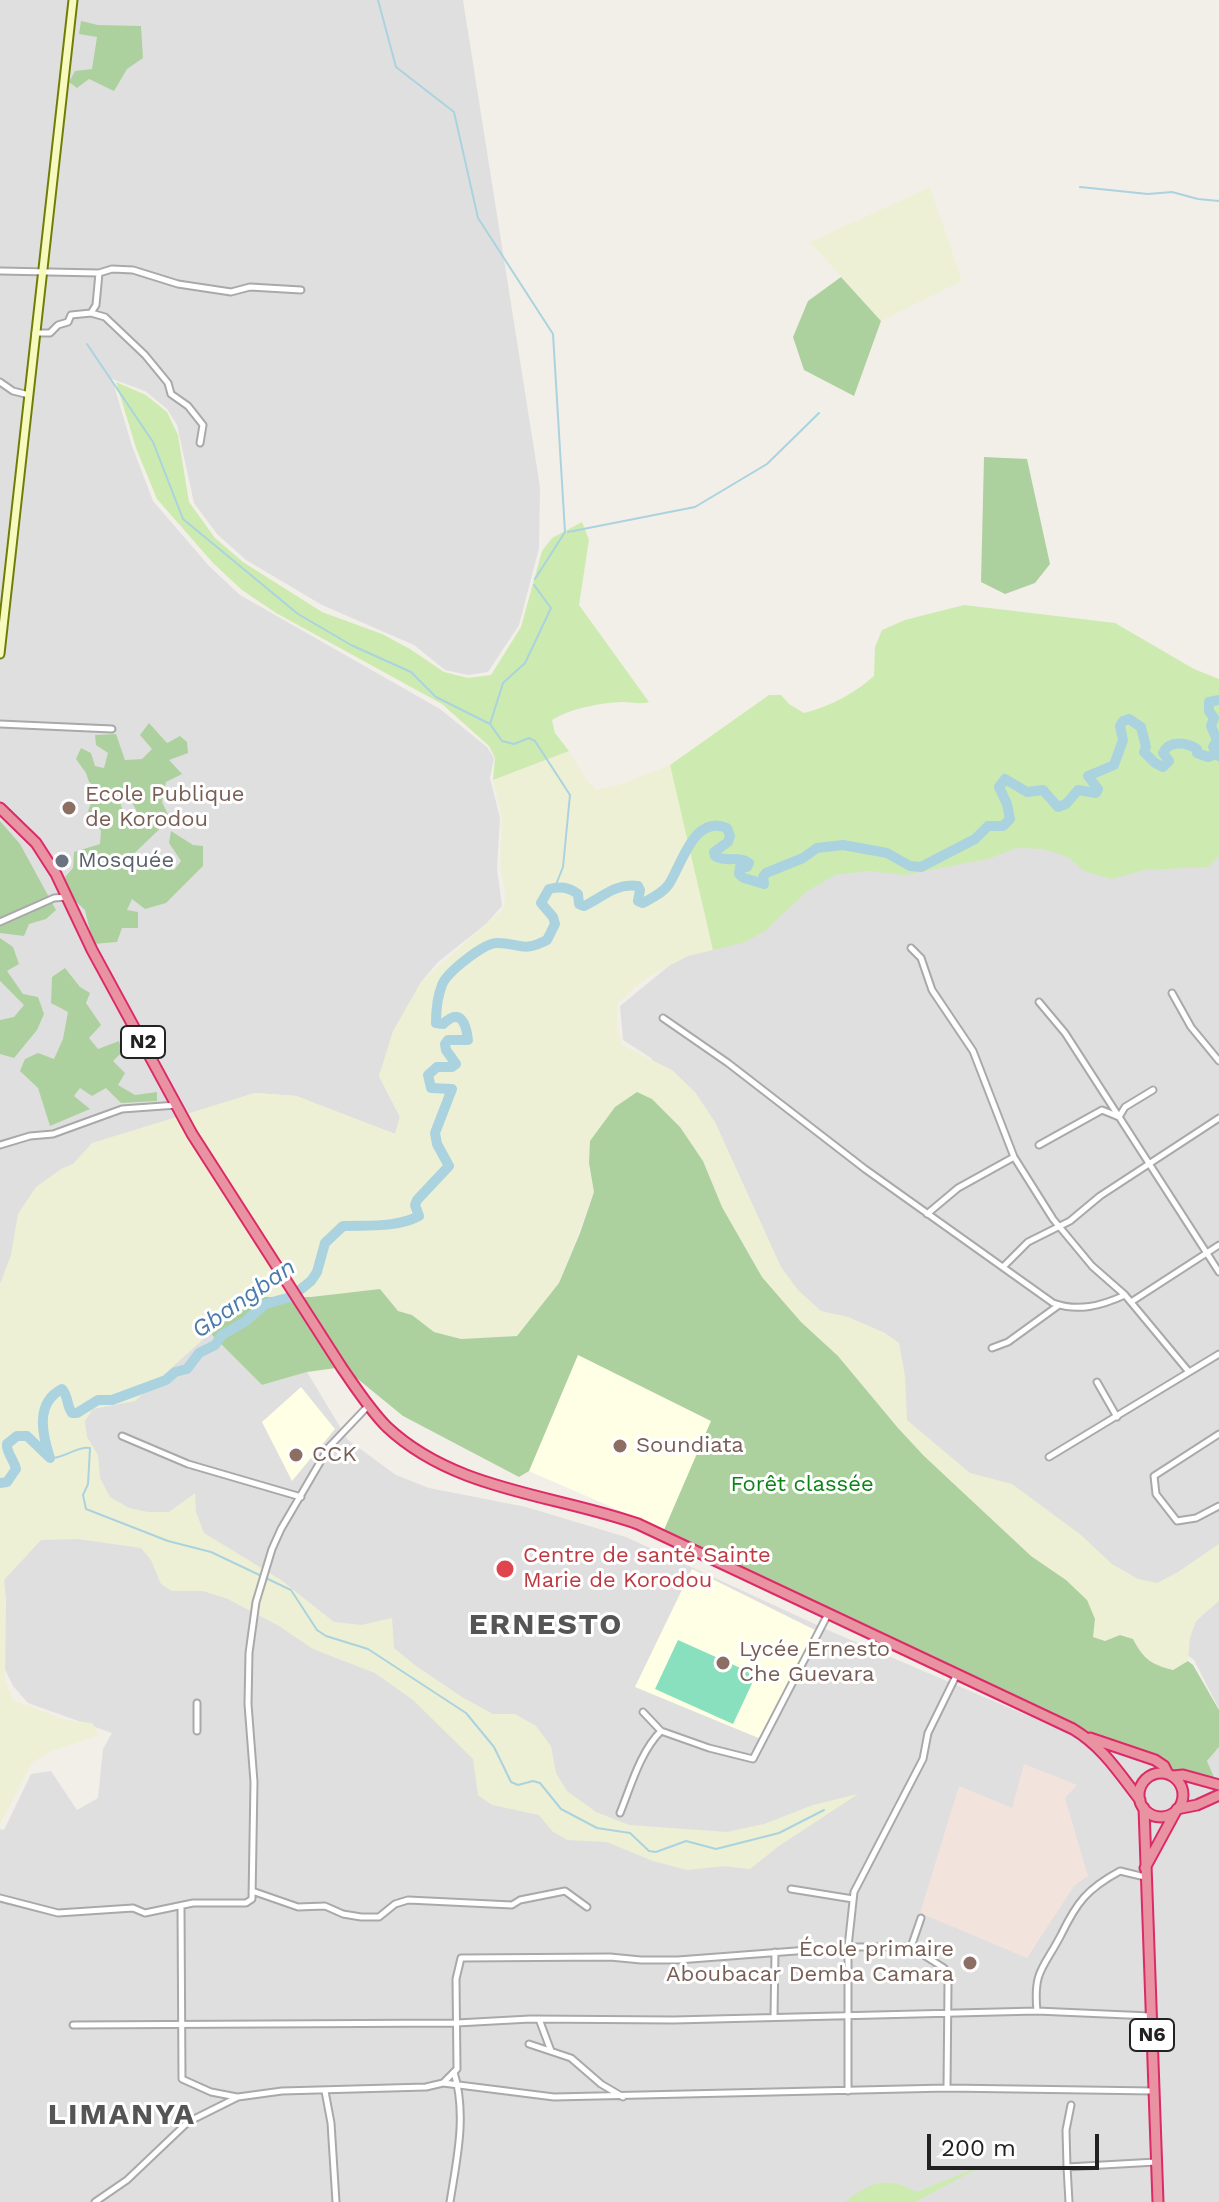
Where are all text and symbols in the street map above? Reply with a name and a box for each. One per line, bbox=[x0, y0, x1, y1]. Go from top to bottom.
place label: Ecole Publique de Korodou bbox=[85, 782, 244, 834]
marker: Ecole Publique de Korodou bbox=[60, 799, 78, 817]
place label: Mosquée bbox=[78, 848, 174, 874]
marker: Mosquée bbox=[53, 852, 71, 870]
road number: N2 bbox=[121, 1026, 165, 1058]
water label: Gbangban bbox=[187, 1253, 301, 1345]
place label: Soundiata bbox=[636, 1433, 744, 1459]
marker: Soundiata bbox=[611, 1437, 629, 1455]
place label: CCK bbox=[312, 1442, 357, 1468]
marker: CCK bbox=[287, 1446, 305, 1464]
park label: Forêt classée bbox=[730, 1472, 874, 1498]
place label: Centre de santé Sainte Marie de Korodou bbox=[523, 1543, 771, 1594]
marker: Centre de santé Sainte Marie de Korodou bbox=[494, 1558, 516, 1580]
district label: ERNESTO bbox=[469, 1607, 623, 1643]
place label: Lycée Ernesto Che Guevara bbox=[739, 1637, 890, 1688]
marker: Lycée Ernesto Che Guevara bbox=[714, 1654, 732, 1672]
place label: École primaire Aboubacar Demba Camara bbox=[666, 1937, 954, 1988]
marker: École primaire Aboubacar Demba Camara bbox=[961, 1954, 979, 1972]
road number: N6 bbox=[1130, 2019, 1174, 2051]
district label: LIMANYA bbox=[48, 2097, 196, 2133]
scale bar bbox=[931, 2118, 1103, 2168]
text: 200 m bbox=[941, 2134, 1016, 2162]

